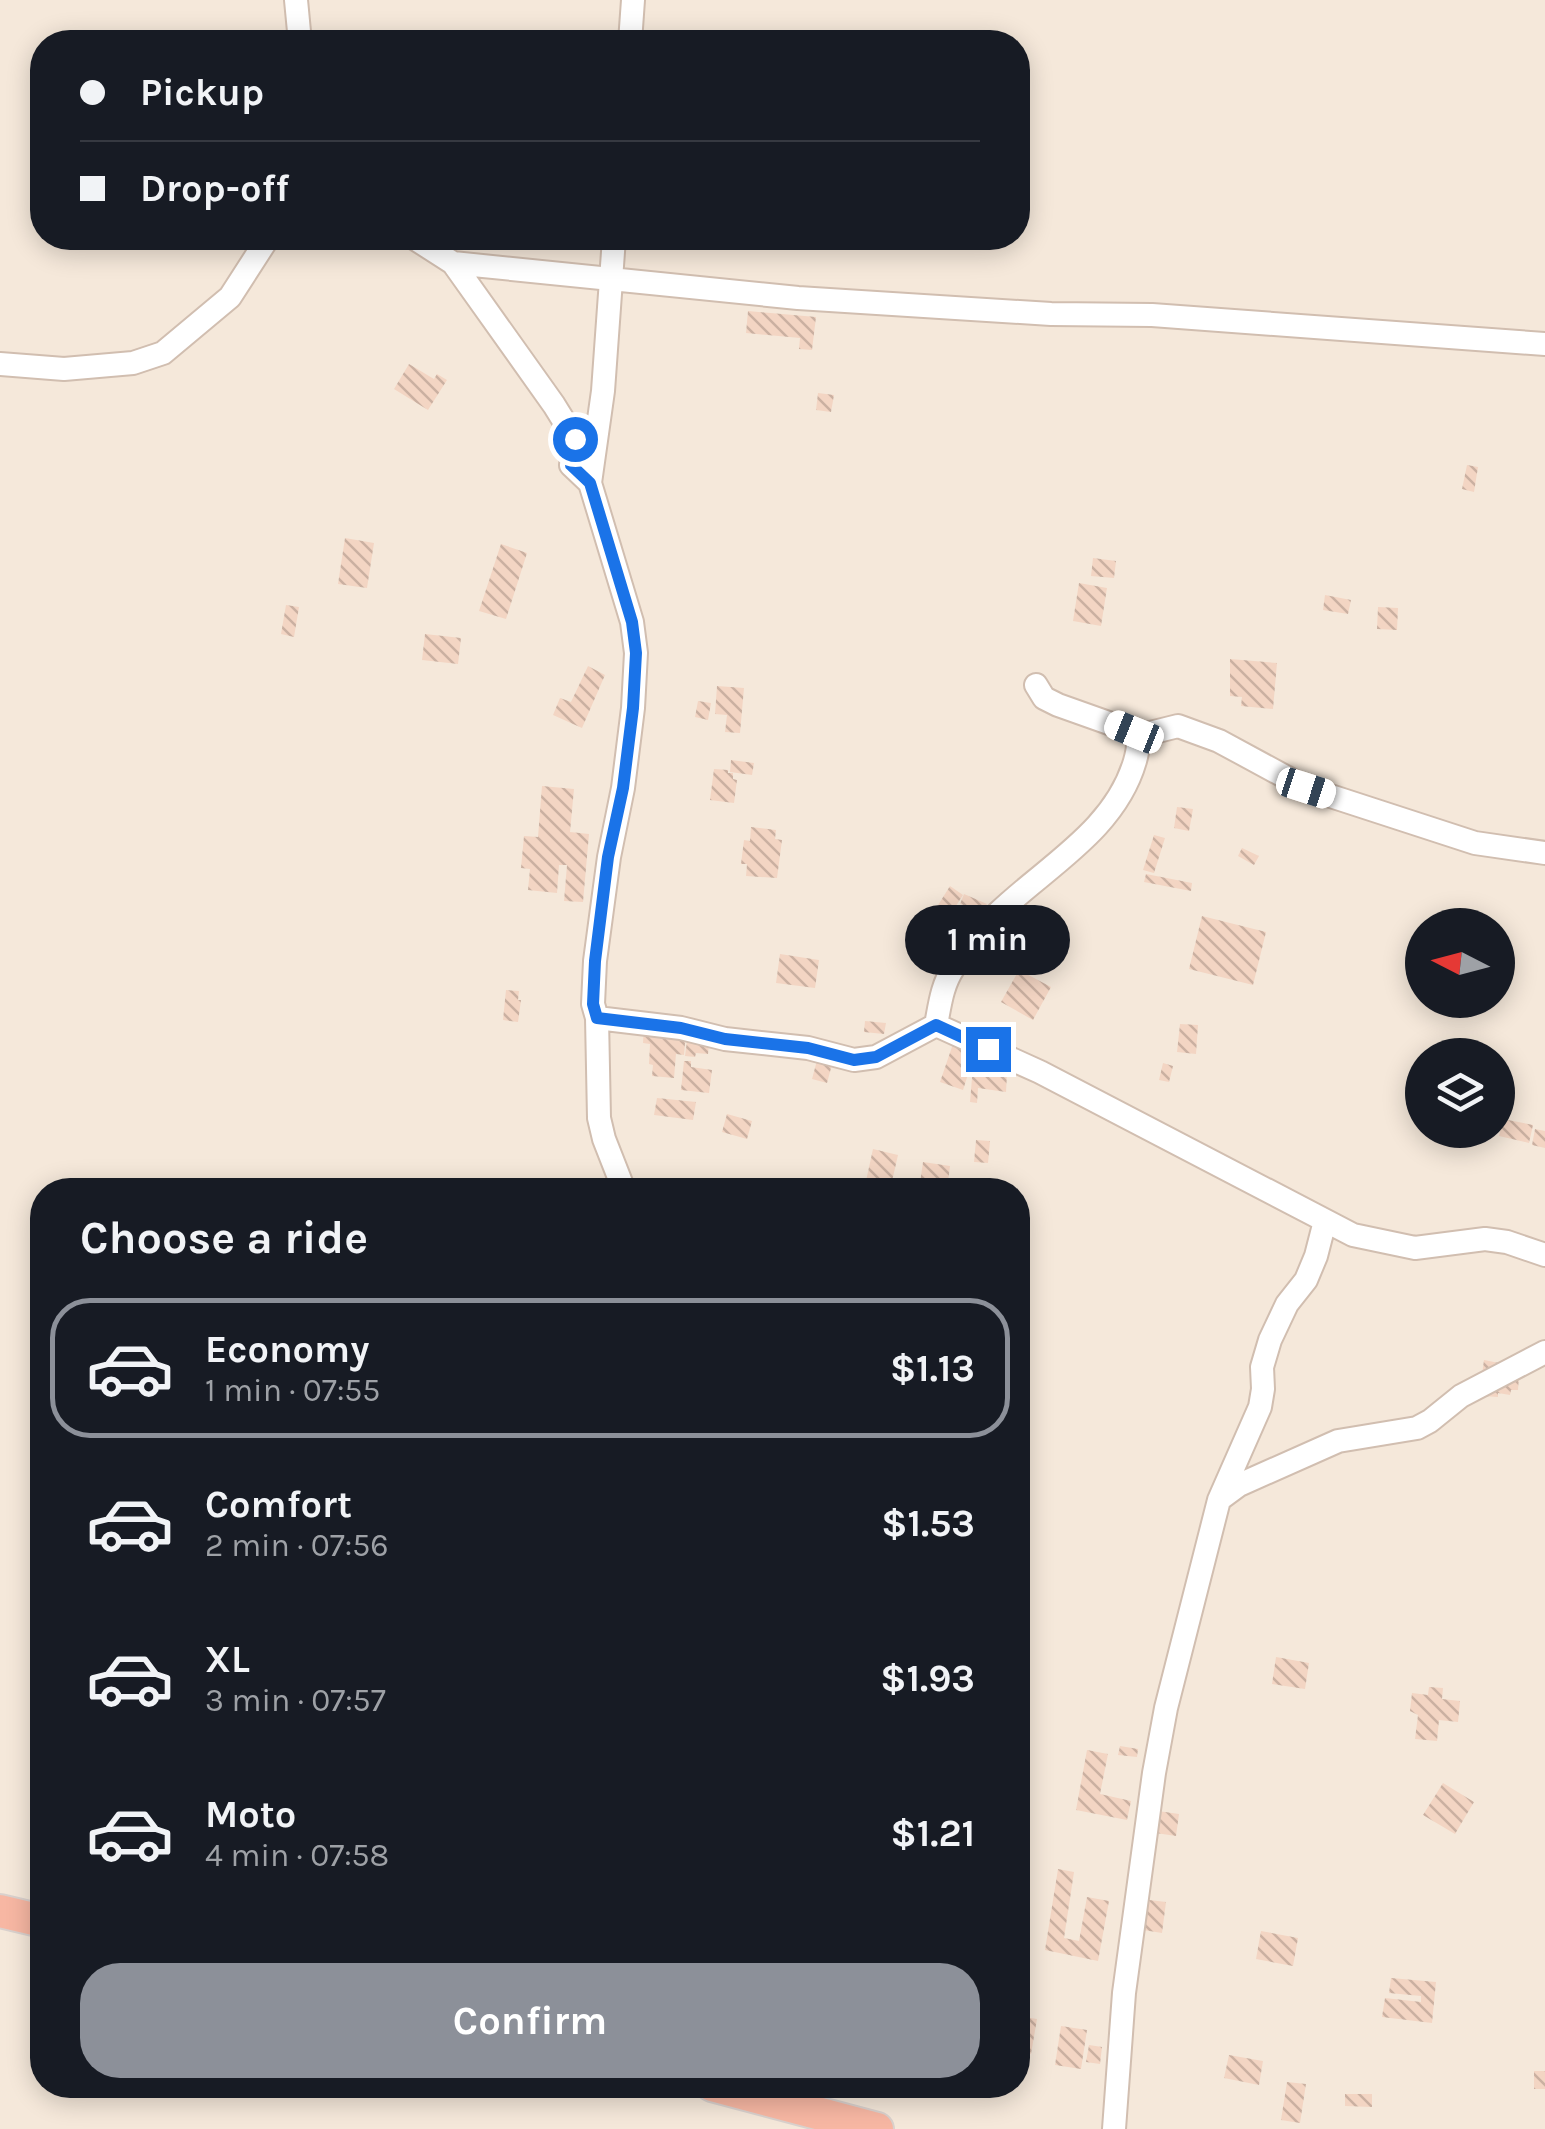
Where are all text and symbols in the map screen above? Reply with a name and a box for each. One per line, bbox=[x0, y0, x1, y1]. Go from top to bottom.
text: Pickup bbox=[140, 70, 264, 115]
text: Drop-off bbox=[140, 166, 289, 211]
route start bbox=[553, 417, 598, 462]
car bbox=[1101, 707, 1167, 757]
car bbox=[1273, 764, 1339, 812]
callout: 1 min bbox=[906, 904, 1070, 974]
north arrow bbox=[1405, 908, 1515, 1018]
map controls bbox=[1405, 908, 1515, 1148]
text: 1 min bbox=[947, 921, 1028, 958]
route end bbox=[966, 1027, 1011, 1072]
button: layers bbox=[1405, 1038, 1515, 1148]
text: Choose a ride bbox=[80, 1212, 368, 1264]
icon: car bbox=[85, 1323, 175, 1413]
text: Economy bbox=[205, 1327, 369, 1372]
text: $1.13 bbox=[890, 1346, 975, 1391]
text: 1 min · 07:55 bbox=[205, 1372, 380, 1409]
icon: car bbox=[85, 1478, 175, 1568]
text: Comfort bbox=[205, 1482, 352, 1527]
text: $1.53 bbox=[881, 1501, 975, 1546]
text: 2 min · 07:56 bbox=[205, 1527, 389, 1564]
icon: car bbox=[85, 1633, 175, 1723]
text: XL bbox=[205, 1637, 250, 1682]
text: $1.93 bbox=[880, 1656, 975, 1701]
text: 3 min · 07:57 bbox=[205, 1682, 386, 1719]
icon: car bbox=[85, 1788, 175, 1878]
text: Moto bbox=[205, 1792, 296, 1837]
text: $1.21 bbox=[891, 1811, 975, 1856]
text: 4 min · 07:58 bbox=[205, 1837, 389, 1874]
button: Confirm bbox=[80, 1963, 980, 2078]

